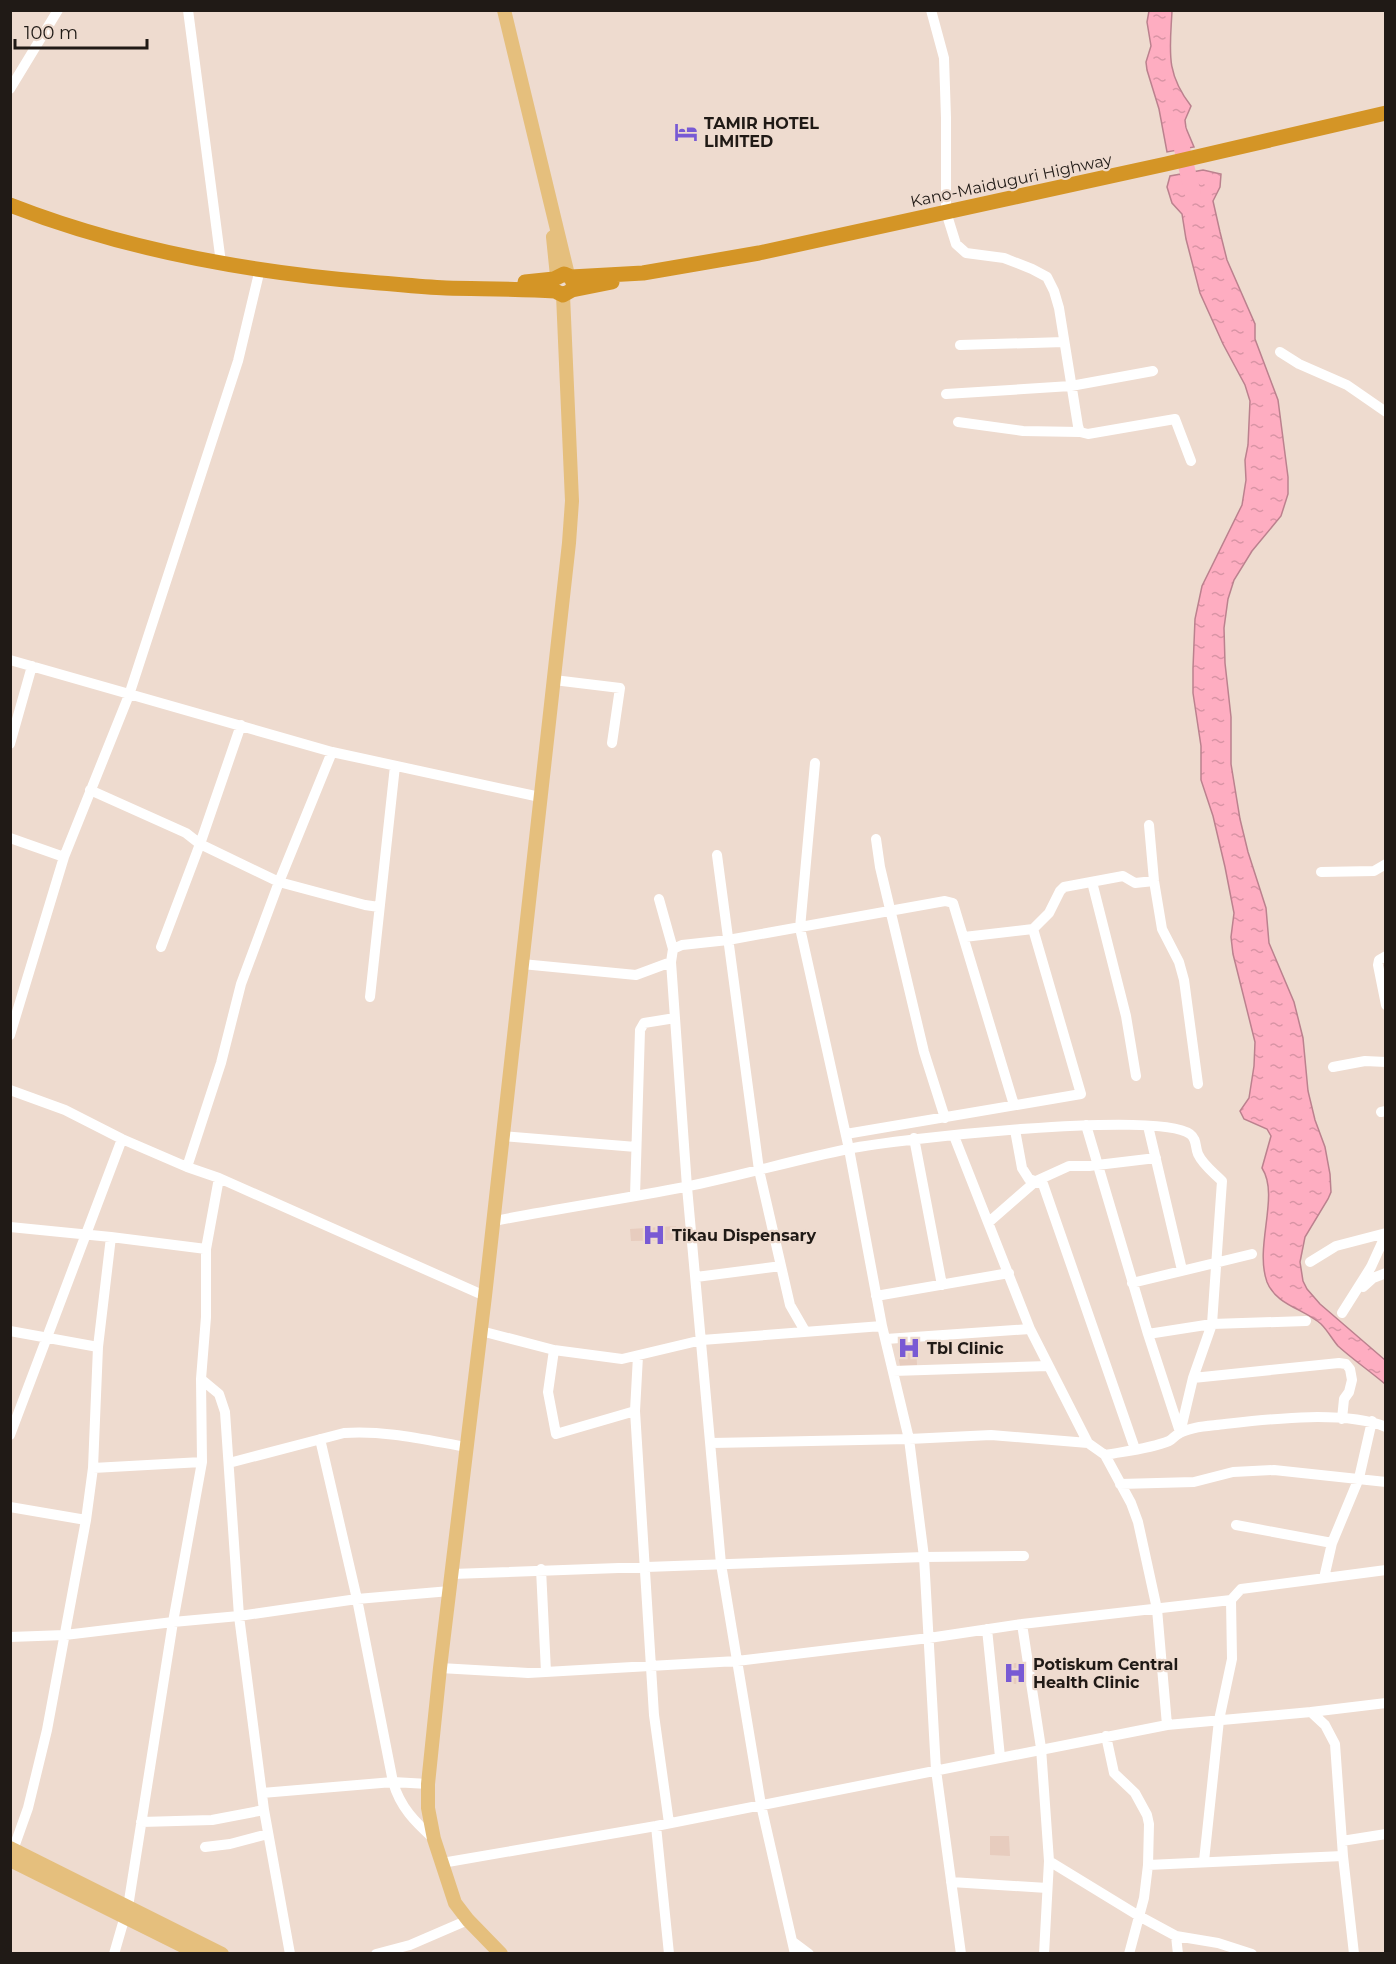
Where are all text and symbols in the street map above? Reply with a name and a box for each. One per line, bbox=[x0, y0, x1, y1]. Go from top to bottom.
scale bar bbox=[15, 12, 147, 50]
text: 100 m bbox=[24, 22, 78, 44]
place label: TAMIR HOTEL LIMITED bbox=[704, 114, 819, 151]
hotel icon: TAMIR HOTEL LIMITED bbox=[673, 119, 699, 145]
street label: Kano-Maiduguri Highway bbox=[909, 150, 1114, 211]
hospital icon: Tikau Dispensary bbox=[641, 1222, 667, 1248]
place label: Tikau Dispensary bbox=[672, 1226, 816, 1245]
hospital icon: Tbl Clinic bbox=[896, 1335, 922, 1361]
place label: Tbl Clinic bbox=[927, 1339, 1004, 1358]
place label: Potiskum Central Health Clinic bbox=[1033, 1655, 1178, 1692]
hospital icon: Potiskum Central Health Clinic bbox=[1002, 1660, 1028, 1686]

